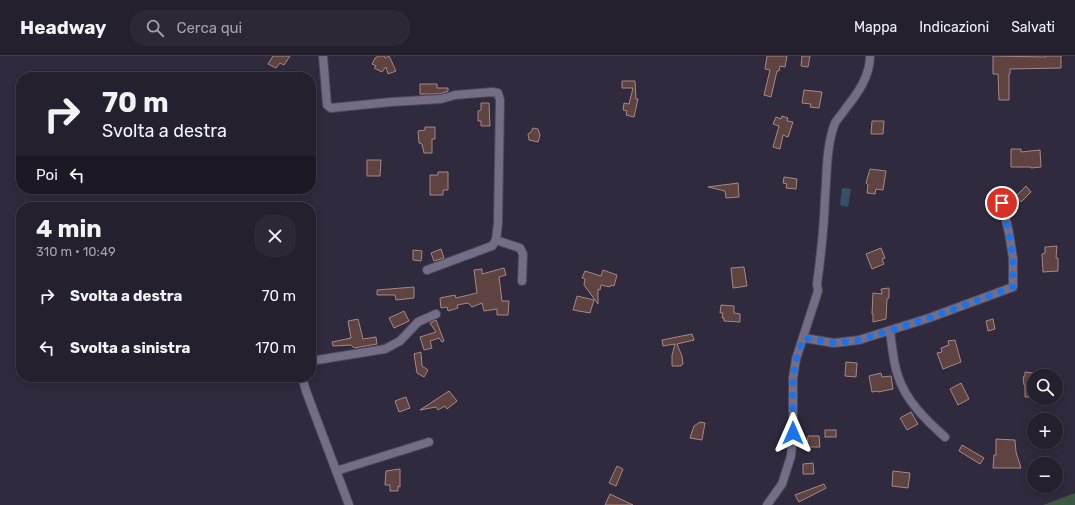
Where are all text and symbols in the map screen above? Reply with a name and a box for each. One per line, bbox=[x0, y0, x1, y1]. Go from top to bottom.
search box bbox=[130, 10, 410, 46]
text: Headway bbox=[20, 16, 106, 39]
icon: search bbox=[144, 17, 166, 39]
text: Cerca qui bbox=[176, 19, 242, 37]
text: Mappa bbox=[854, 19, 897, 36]
text: Indicazioni bbox=[919, 19, 989, 36]
text: Salvati bbox=[1011, 19, 1055, 36]
text: 70 m bbox=[102, 86, 169, 119]
icon: right bbox=[36, 88, 88, 140]
text: Svolta a destra bbox=[102, 120, 227, 142]
icon: left bbox=[66, 164, 88, 186]
text: Poi bbox=[36, 166, 58, 184]
pin bbox=[985, 186, 1019, 220]
icon: arrive bbox=[991, 192, 1013, 214]
text: 4 min bbox=[36, 215, 102, 243]
button: close bbox=[254, 215, 296, 257]
text: 310 m · 10:49 bbox=[36, 244, 116, 259]
icon: right bbox=[36, 285, 58, 307]
text: Svolta a destra bbox=[70, 287, 182, 305]
text: 70 m bbox=[262, 287, 296, 305]
icon: left bbox=[36, 337, 58, 359]
text: Svolta a sinistra bbox=[70, 339, 190, 357]
text: 170 m bbox=[255, 339, 296, 357]
map controls bbox=[1027, 369, 1063, 493]
button: search bbox=[1027, 369, 1063, 405]
position arrow bbox=[772, 412, 814, 454]
button: + bbox=[1027, 413, 1063, 449]
button: − bbox=[1027, 457, 1063, 493]

